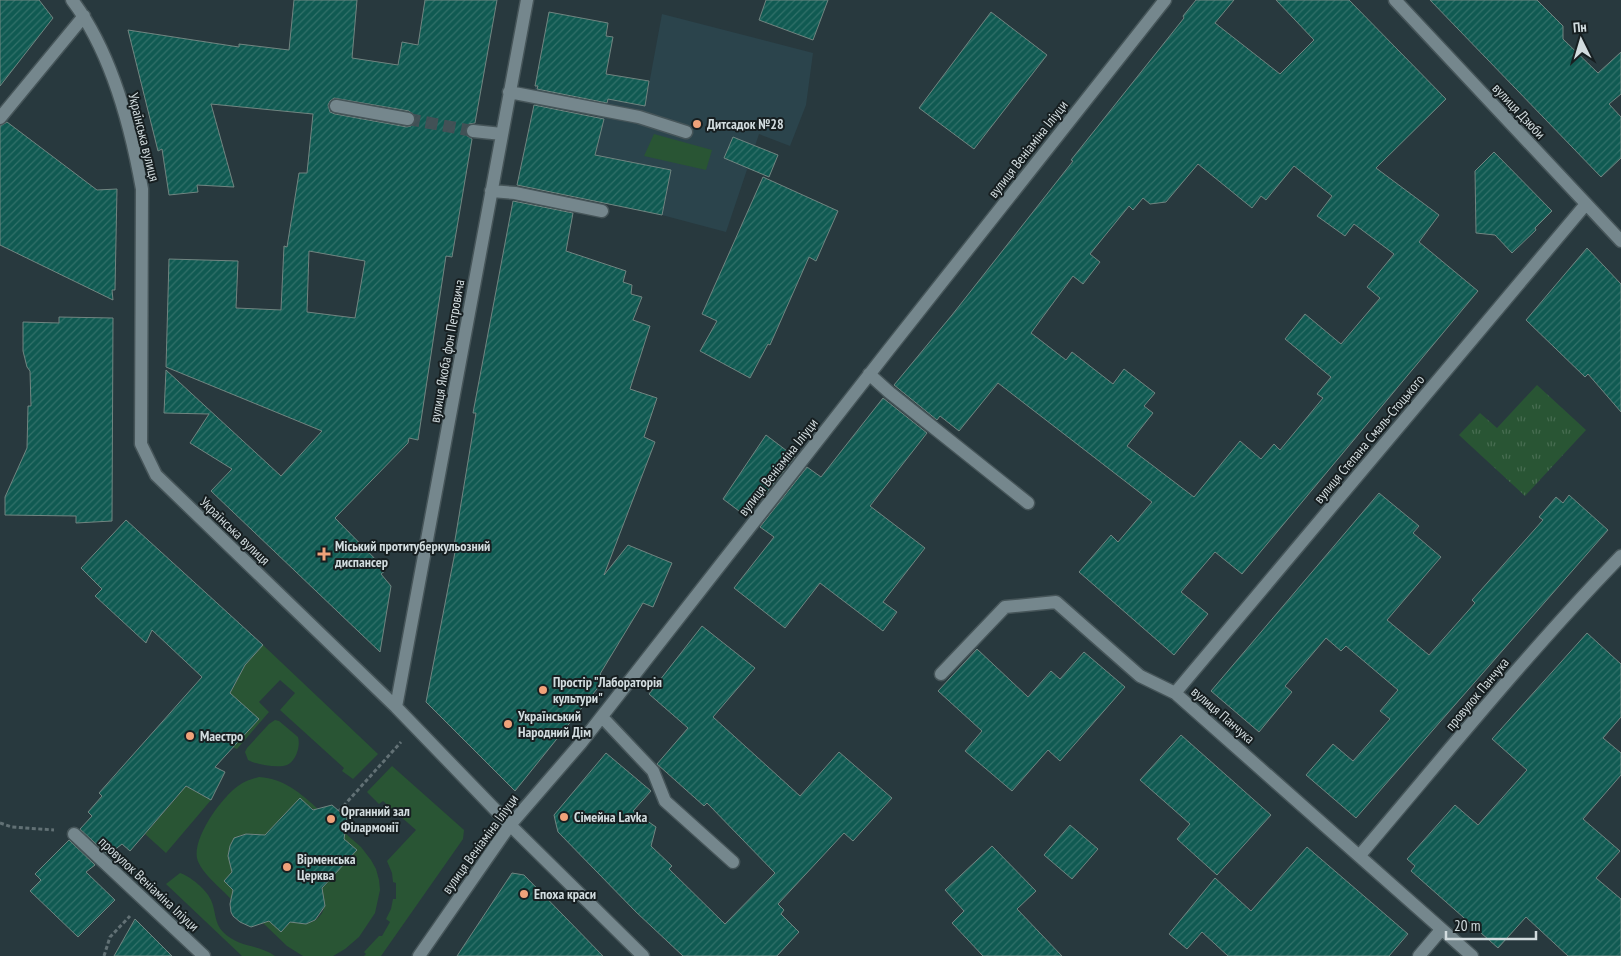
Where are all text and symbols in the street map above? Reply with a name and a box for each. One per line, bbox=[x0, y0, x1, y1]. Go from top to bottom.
north arrow bbox=[1556, 15, 1606, 65]
text: Пн bbox=[1572, 17, 1587, 37]
street label: вулиця Дзюби bbox=[1489, 79, 1549, 143]
street label: Українська вулиця bbox=[124, 91, 164, 183]
street label: вулиця Веніаміна Іліуци bbox=[984, 97, 1072, 201]
place label: Дитсадок №28 bbox=[707, 115, 784, 133]
marker: Дитсадок №28 bbox=[691, 118, 703, 130]
street label: вулиця Якоба фон Петровича bbox=[426, 278, 468, 424]
street label: вулиця Степана Смаль-Стоцького bbox=[1310, 371, 1428, 507]
street label: вулиця Веніаміна Іліуци bbox=[734, 415, 822, 519]
street label: Українська вулиця bbox=[196, 493, 274, 569]
place label: Міський протитуберкульозний диспансер bbox=[334, 537, 490, 571]
marker: Міський протитуберкульозний диспансер bbox=[317, 547, 331, 561]
street label: провулок Панчука bbox=[1441, 654, 1513, 734]
place label: Простір "Лабораторія культури" bbox=[553, 673, 662, 707]
street label: вулиця Панчука bbox=[1188, 683, 1258, 747]
marker: Простір "Лабораторія культури" bbox=[537, 684, 549, 696]
place label: Український Народний Дім bbox=[517, 707, 591, 741]
marker: Український Народний Дім bbox=[502, 718, 514, 730]
place label: Маестро bbox=[200, 727, 243, 745]
marker: Маестро bbox=[184, 730, 196, 742]
street label: вулиця Веніаміна Іліуци bbox=[438, 791, 522, 897]
place label: Органний зал Філармонії bbox=[341, 802, 410, 836]
place label: Сімейна Lavka bbox=[574, 808, 648, 826]
marker: Сімейна Lavka bbox=[558, 811, 570, 823]
marker: Органний зал Філармонії bbox=[325, 813, 337, 825]
street label: провулок Веніаміна Іліуци bbox=[95, 833, 203, 935]
place label: Вірменська Церква bbox=[297, 850, 356, 884]
marker: Вірменська Церква bbox=[281, 861, 293, 873]
place label: Епоха краси bbox=[534, 885, 596, 903]
marker: Епоха краси bbox=[518, 888, 530, 900]
scale bar bbox=[1446, 908, 1536, 940]
text: 20 m bbox=[1454, 916, 1480, 935]

